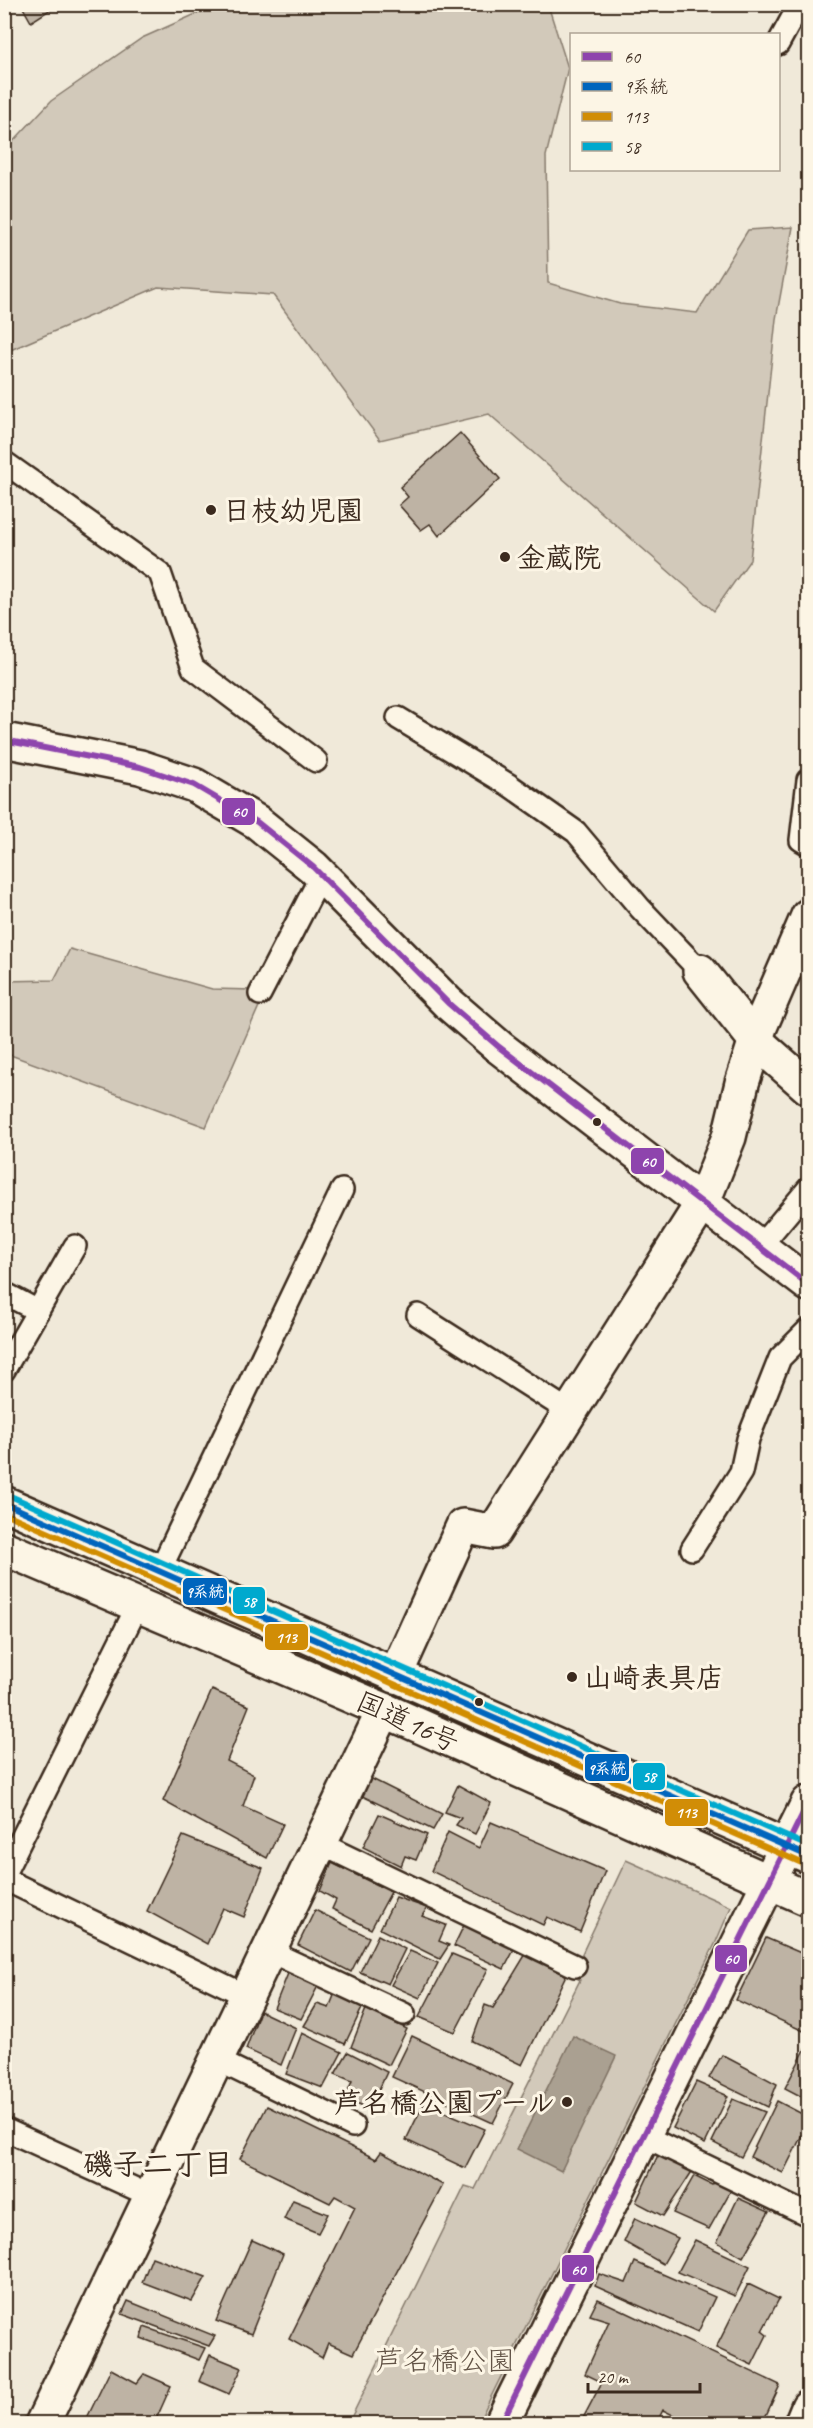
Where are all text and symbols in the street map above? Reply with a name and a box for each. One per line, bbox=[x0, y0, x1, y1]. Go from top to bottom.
legend bbox=[570, 33, 780, 171]
text: 60 bbox=[624, 46, 642, 68]
text: 9系統 bbox=[624, 76, 668, 98]
text: 113 bbox=[624, 106, 650, 128]
text: 58 bbox=[624, 136, 642, 158]
place label: 日枝幼児園 bbox=[223, 493, 363, 528]
marker: 日枝幼児園 bbox=[204, 503, 218, 517]
place label: 金蔵院 bbox=[517, 540, 601, 575]
marker: 金蔵院 bbox=[498, 550, 512, 564]
line badge: 60 bbox=[221, 797, 256, 826]
text: 60 bbox=[232, 802, 248, 822]
unlabelled marker bbox=[591, 1116, 603, 1128]
line badge: 60 bbox=[630, 1147, 665, 1175]
text: 60 bbox=[641, 1152, 657, 1172]
line badge: 9系統 bbox=[182, 1577, 228, 1606]
text: 9系統 bbox=[185, 1582, 225, 1602]
line badge: 58 bbox=[232, 1586, 266, 1615]
text: 58 bbox=[242, 1592, 258, 1612]
line badge: 113 bbox=[264, 1623, 309, 1651]
text: 113 bbox=[275, 1628, 299, 1648]
place label: 山崎表具店 bbox=[584, 1660, 724, 1695]
marker: 山崎表具店 bbox=[565, 1670, 579, 1684]
street label: 国道16号 bbox=[351, 1683, 465, 1760]
unlabelled marker bbox=[473, 1696, 485, 1708]
line badge: 9系統 bbox=[584, 1753, 630, 1782]
text: 9系統 bbox=[587, 1759, 627, 1779]
line badge: 58 bbox=[632, 1762, 666, 1791]
text: 58 bbox=[642, 1767, 658, 1787]
line badge: 113 bbox=[664, 1798, 709, 1827]
text: 113 bbox=[675, 1803, 699, 1823]
line badge: 60 bbox=[714, 1944, 748, 1973]
text: 60 bbox=[724, 1949, 740, 1969]
place label: 芦名橋公園プール bbox=[334, 2085, 555, 2120]
marker: 芦名橋公園プール bbox=[560, 2095, 574, 2109]
district label: 磯子二丁目 bbox=[83, 2145, 233, 2183]
line badge: 60 bbox=[561, 2254, 595, 2283]
text: 60 bbox=[571, 2260, 587, 2280]
park label: 芦名橋公園 bbox=[375, 2343, 515, 2378]
scale bar bbox=[588, 2356, 700, 2394]
text: 20 m bbox=[597, 2366, 630, 2388]

